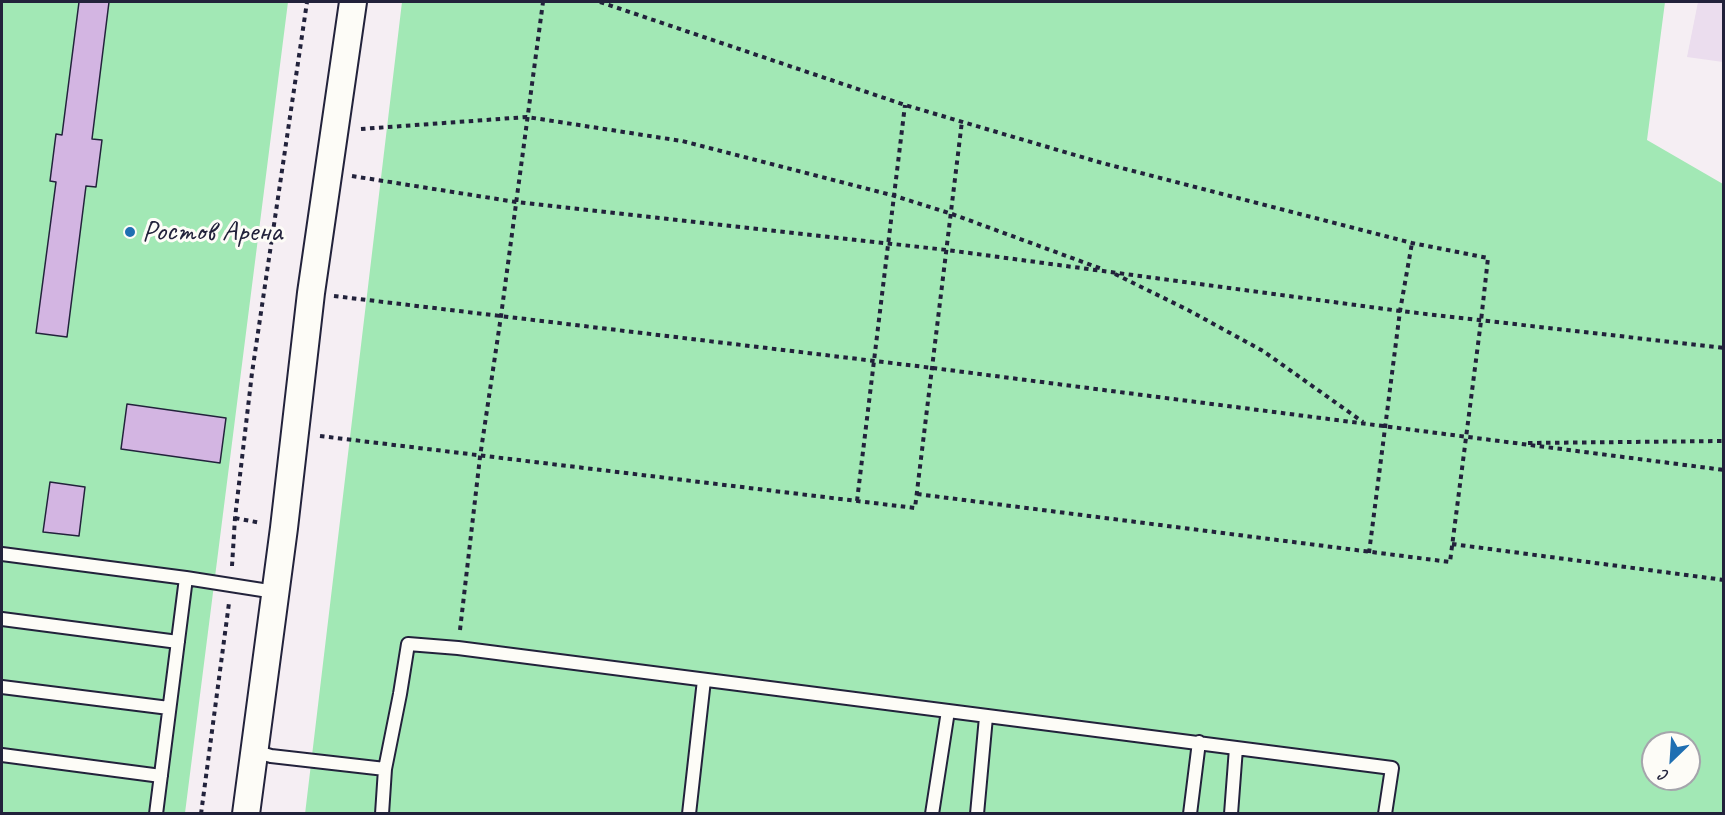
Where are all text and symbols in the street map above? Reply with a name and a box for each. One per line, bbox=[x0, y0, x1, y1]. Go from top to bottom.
place label: Ростов Арена bbox=[142, 214, 282, 250]
marker: Ростов Арена bbox=[123, 225, 137, 239]
north arrow bbox=[1641, 731, 1701, 791]
text: С bbox=[1656, 765, 1672, 786]

